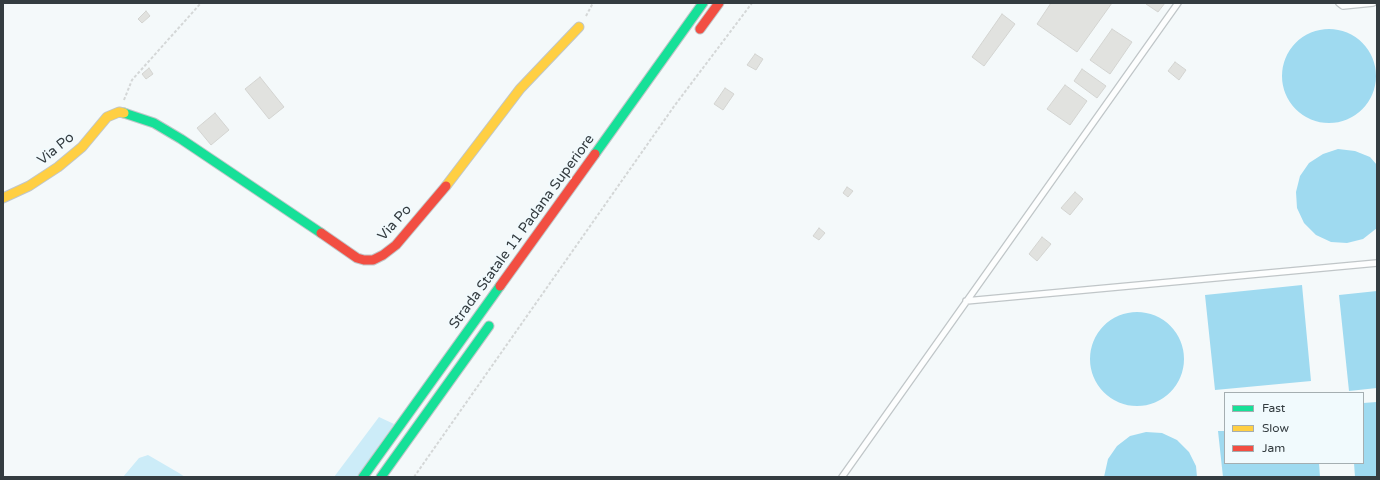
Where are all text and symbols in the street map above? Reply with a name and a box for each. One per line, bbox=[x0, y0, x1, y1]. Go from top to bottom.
street label: Via Po bbox=[34, 129, 78, 169]
street label: Strada Statale 11 Padana Superiore bbox=[446, 132, 598, 332]
street label: Via Po bbox=[375, 202, 415, 244]
legend bbox=[1224, 392, 1364, 464]
text: Fast bbox=[1262, 401, 1285, 415]
text: Slow bbox=[1262, 421, 1289, 435]
text: Jam bbox=[1262, 441, 1285, 455]

